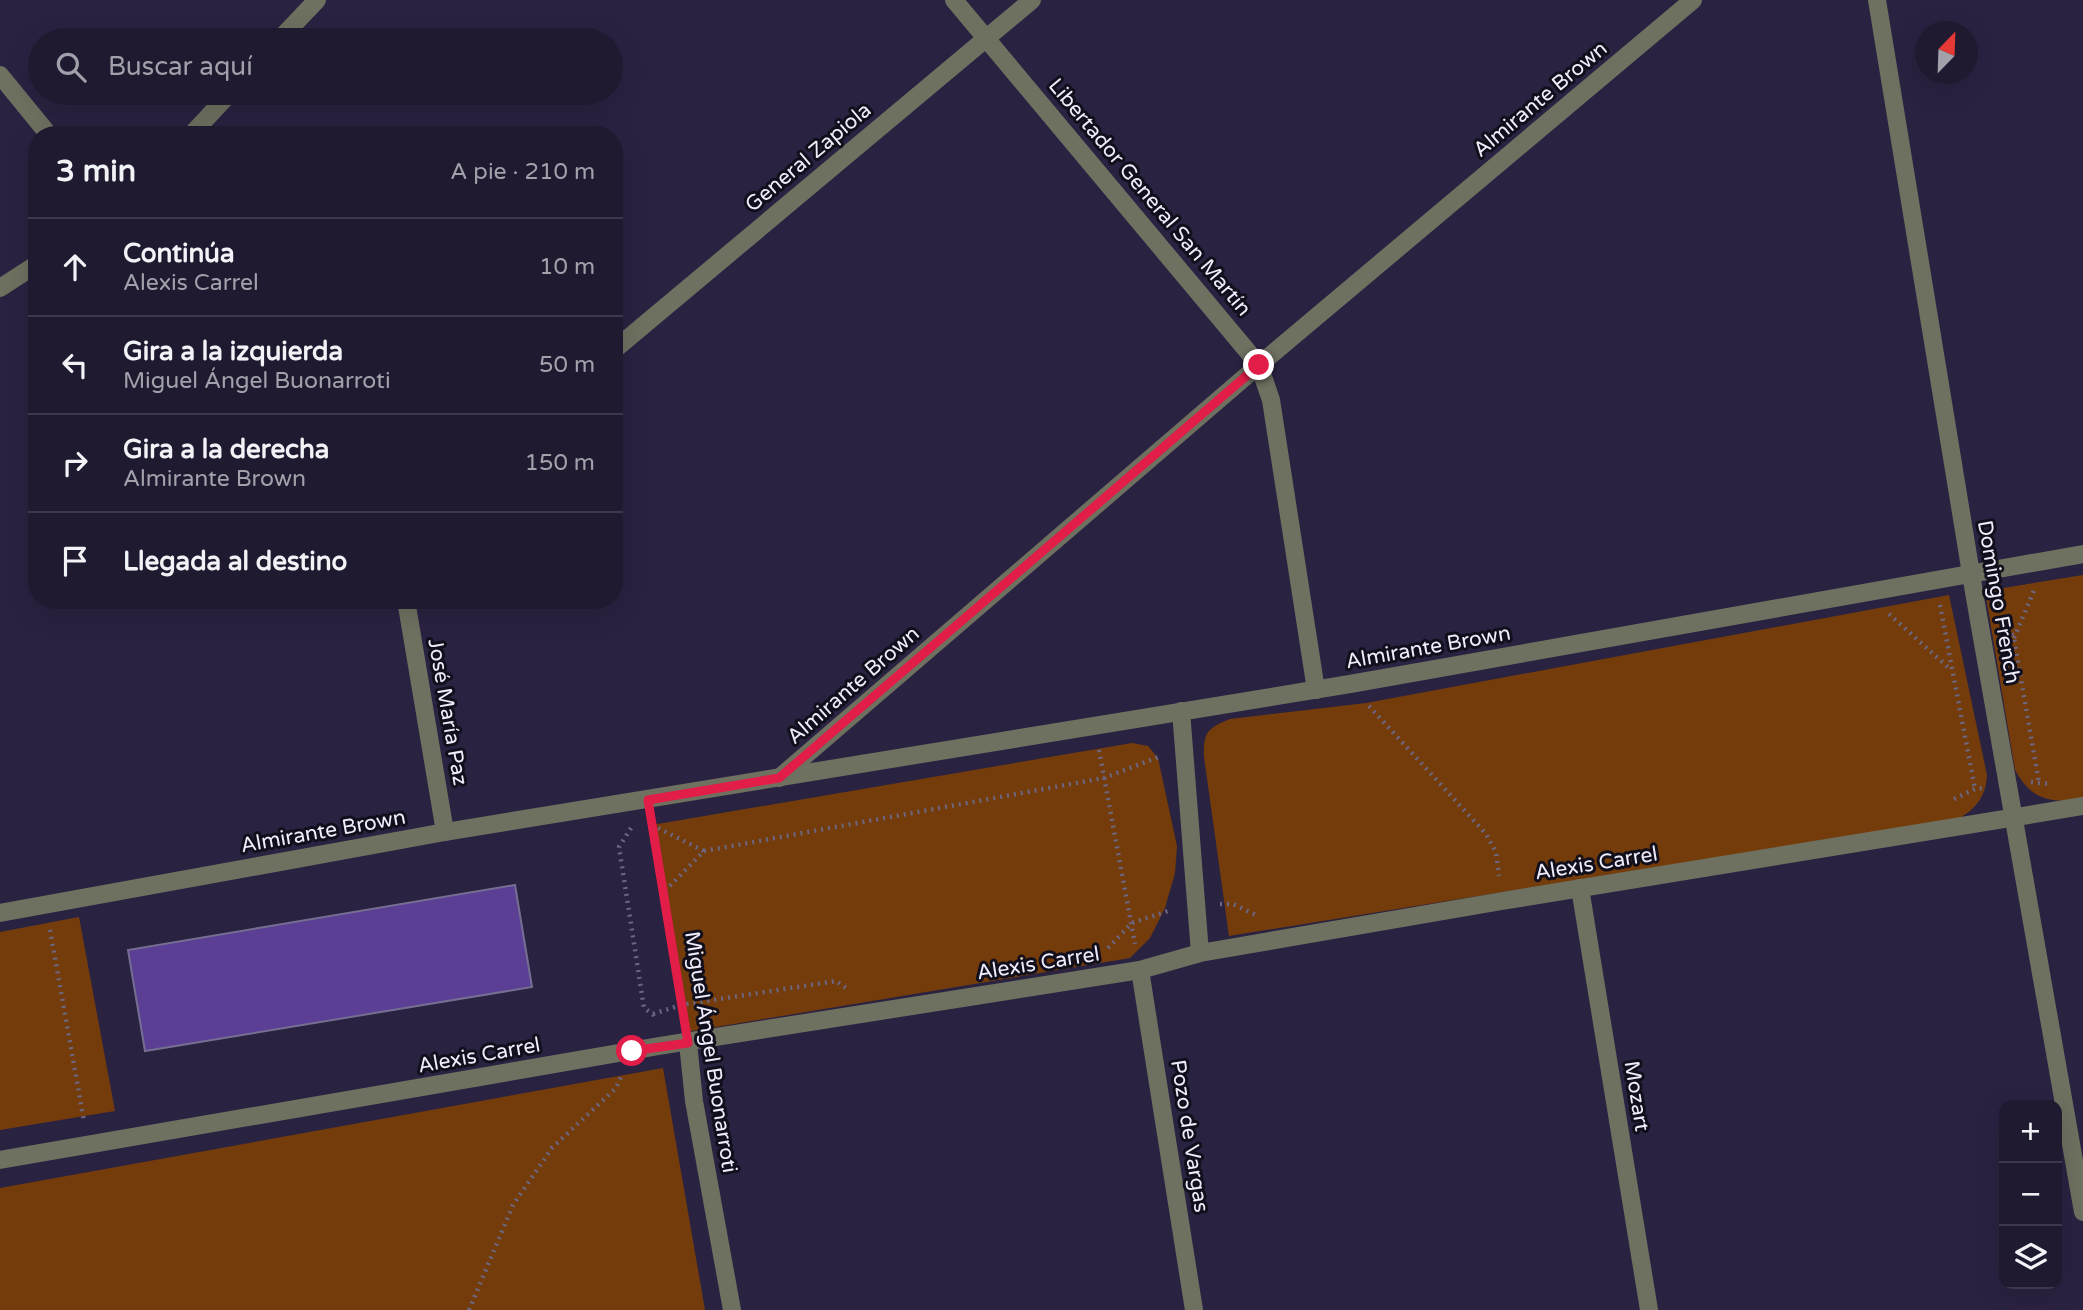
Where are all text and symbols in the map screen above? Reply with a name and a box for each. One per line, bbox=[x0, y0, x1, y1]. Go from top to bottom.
north arrow bbox=[1915, 21, 1978, 84]
search box bbox=[28, 28, 623, 105]
street label: Almirante Brown bbox=[1468, 36, 1612, 163]
icon: search bbox=[52, 48, 90, 86]
text: Buscar aquí bbox=[108, 51, 253, 82]
street label: Libertador General San Martín bbox=[1043, 74, 1256, 321]
street label: General Zapiola bbox=[740, 98, 876, 217]
text: 3 min bbox=[56, 153, 136, 190]
text: A pie · 210 m bbox=[450, 158, 595, 186]
text: Continúa bbox=[123, 238, 235, 269]
icon: ahead bbox=[56, 248, 94, 286]
text: 10 m bbox=[539, 253, 595, 281]
text: Alexis Carrel bbox=[123, 269, 259, 297]
text: Gira a la izquierda bbox=[123, 336, 343, 367]
icon: left bbox=[56, 346, 94, 384]
route end bbox=[1243, 349, 1274, 380]
text: 50 m bbox=[539, 351, 595, 379]
text: Miguel Ángel Buonarroti bbox=[123, 367, 391, 395]
text: Gira a la derecha bbox=[123, 434, 329, 465]
icon: right bbox=[56, 444, 94, 482]
text: 150 m bbox=[525, 449, 595, 477]
text: Almirante Brown bbox=[123, 465, 306, 493]
street label: Domingo French bbox=[1972, 518, 2025, 686]
icon: arrive bbox=[56, 542, 94, 580]
text: Llegada al destino bbox=[123, 546, 347, 577]
street label: Almirante Brown bbox=[782, 621, 925, 750]
street label: Almirante Brown bbox=[1344, 621, 1513, 674]
street label: José María Paz bbox=[422, 637, 473, 787]
street label: Almirante Brown bbox=[239, 805, 408, 858]
street label: Alexis Carrel bbox=[1533, 841, 1659, 886]
street label: Miguel Ángel Buonarroti bbox=[679, 929, 742, 1175]
street label: Alexis Carrel bbox=[975, 941, 1101, 986]
street label: Alexis Carrel bbox=[416, 1032, 542, 1079]
route start bbox=[616, 1035, 647, 1066]
street label: Pozo de Vargas bbox=[1165, 1058, 1214, 1214]
street label: Mozart bbox=[1619, 1059, 1654, 1133]
map controls bbox=[1999, 1100, 2062, 1289]
button: + bbox=[1999, 1100, 2062, 1163]
button: − bbox=[1999, 1163, 2062, 1226]
button: layers bbox=[1999, 1226, 2062, 1289]

